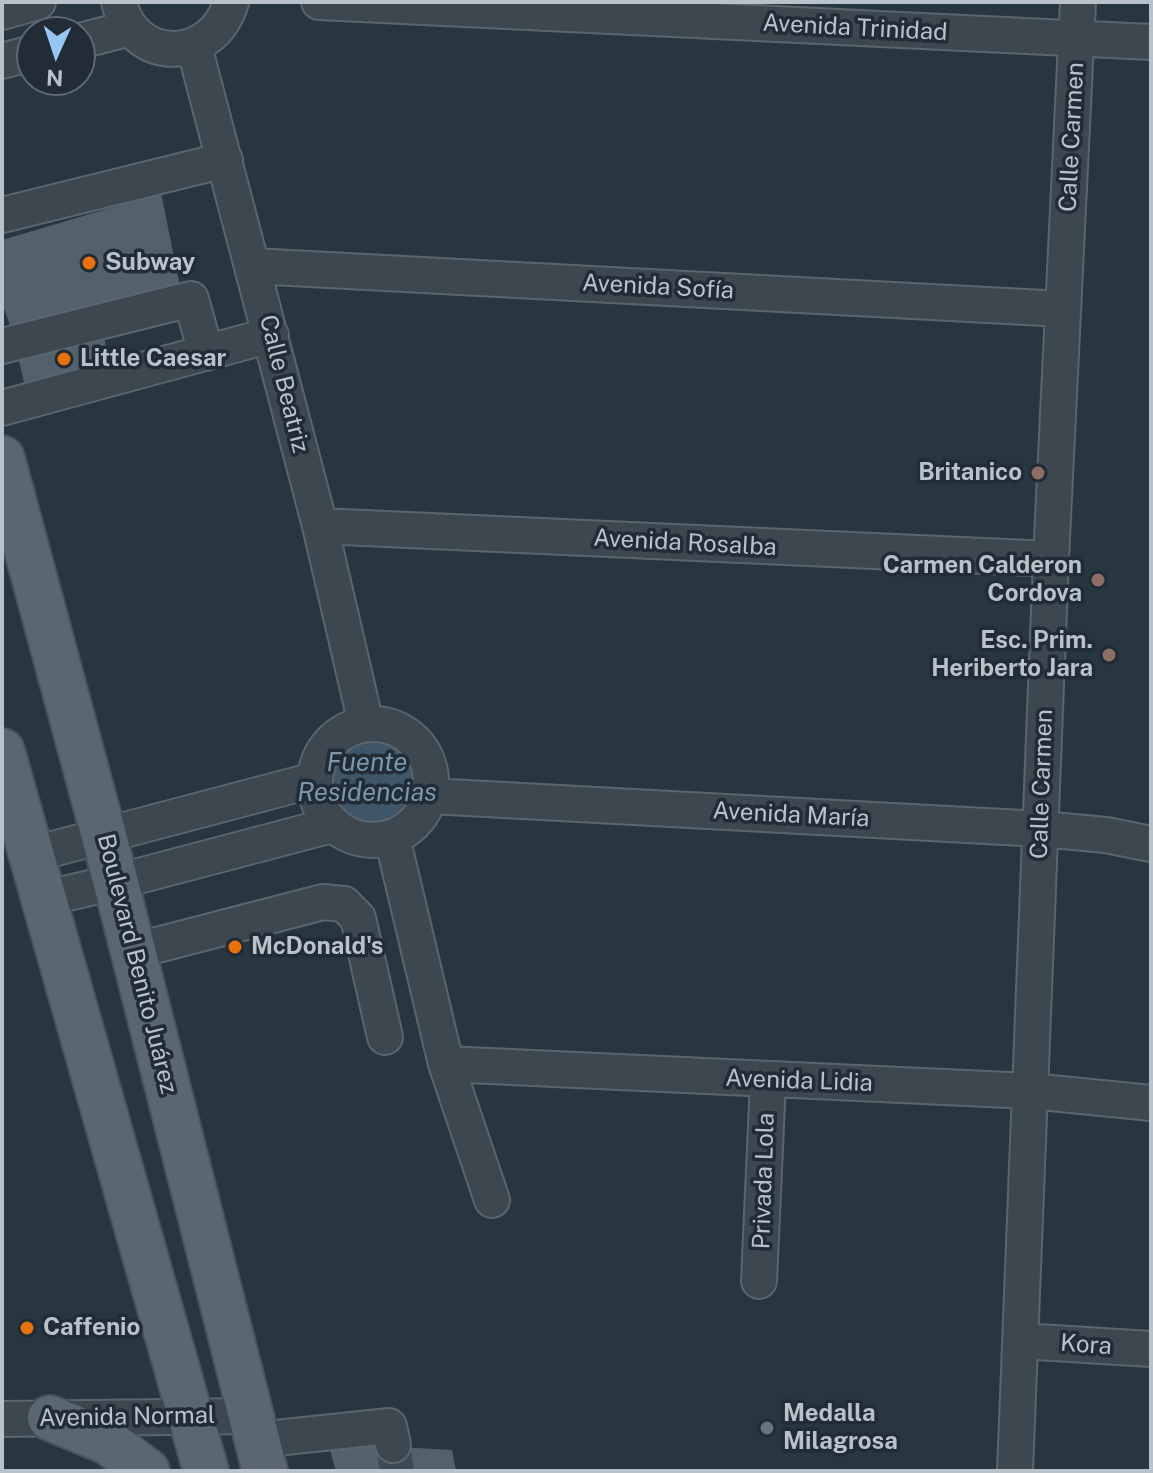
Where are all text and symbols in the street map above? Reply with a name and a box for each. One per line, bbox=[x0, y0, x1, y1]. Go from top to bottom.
street label: Avenida Trinidad bbox=[762, 9, 948, 47]
north arrow bbox=[16, 16, 96, 96]
street label: Calle Carmen bbox=[1054, 61, 1090, 213]
text: N bbox=[46, 65, 64, 91]
place label: Subway bbox=[105, 249, 195, 277]
marker: Subway bbox=[80, 254, 98, 272]
street label: Avenida Sofía bbox=[581, 269, 735, 305]
street label: Calle Beatriz bbox=[253, 312, 315, 456]
place label: Little Caesar bbox=[80, 345, 226, 373]
marker: Little Caesar bbox=[55, 350, 73, 368]
place label: Britanico bbox=[918, 459, 1022, 487]
marker: Britanico bbox=[1029, 464, 1047, 482]
street label: Avenida Rosalba bbox=[593, 524, 777, 562]
place label: Carmen Calderon Cordova bbox=[883, 552, 1082, 608]
marker: Carmen Calderon Cordova bbox=[1089, 571, 1107, 589]
place label: Esc. Prim. Heriberto Jara bbox=[931, 627, 1093, 683]
marker: Esc. Prim. Heriberto Jara bbox=[1100, 646, 1118, 664]
street label: Calle Carmen bbox=[1025, 709, 1059, 859]
water label: Fuente Residencias bbox=[297, 747, 437, 808]
street label: Avenida María bbox=[712, 797, 870, 833]
street label: Boulevard Benito Juárez bbox=[91, 831, 183, 1097]
place label: McDonald's bbox=[251, 933, 383, 961]
marker: McDonald's bbox=[226, 938, 244, 956]
street label: Avenida Lidia bbox=[725, 1064, 873, 1098]
street label: Privada Lola bbox=[747, 1112, 781, 1250]
place label: Caffenio bbox=[43, 1314, 140, 1342]
marker: Caffenio bbox=[18, 1319, 36, 1337]
street label: Kora bbox=[1059, 1329, 1113, 1361]
place label: Medalla Milagrosa bbox=[783, 1400, 898, 1456]
street label: Avenida Normal bbox=[39, 1401, 215, 1433]
marker: Medalla Milagrosa bbox=[758, 1419, 776, 1437]

